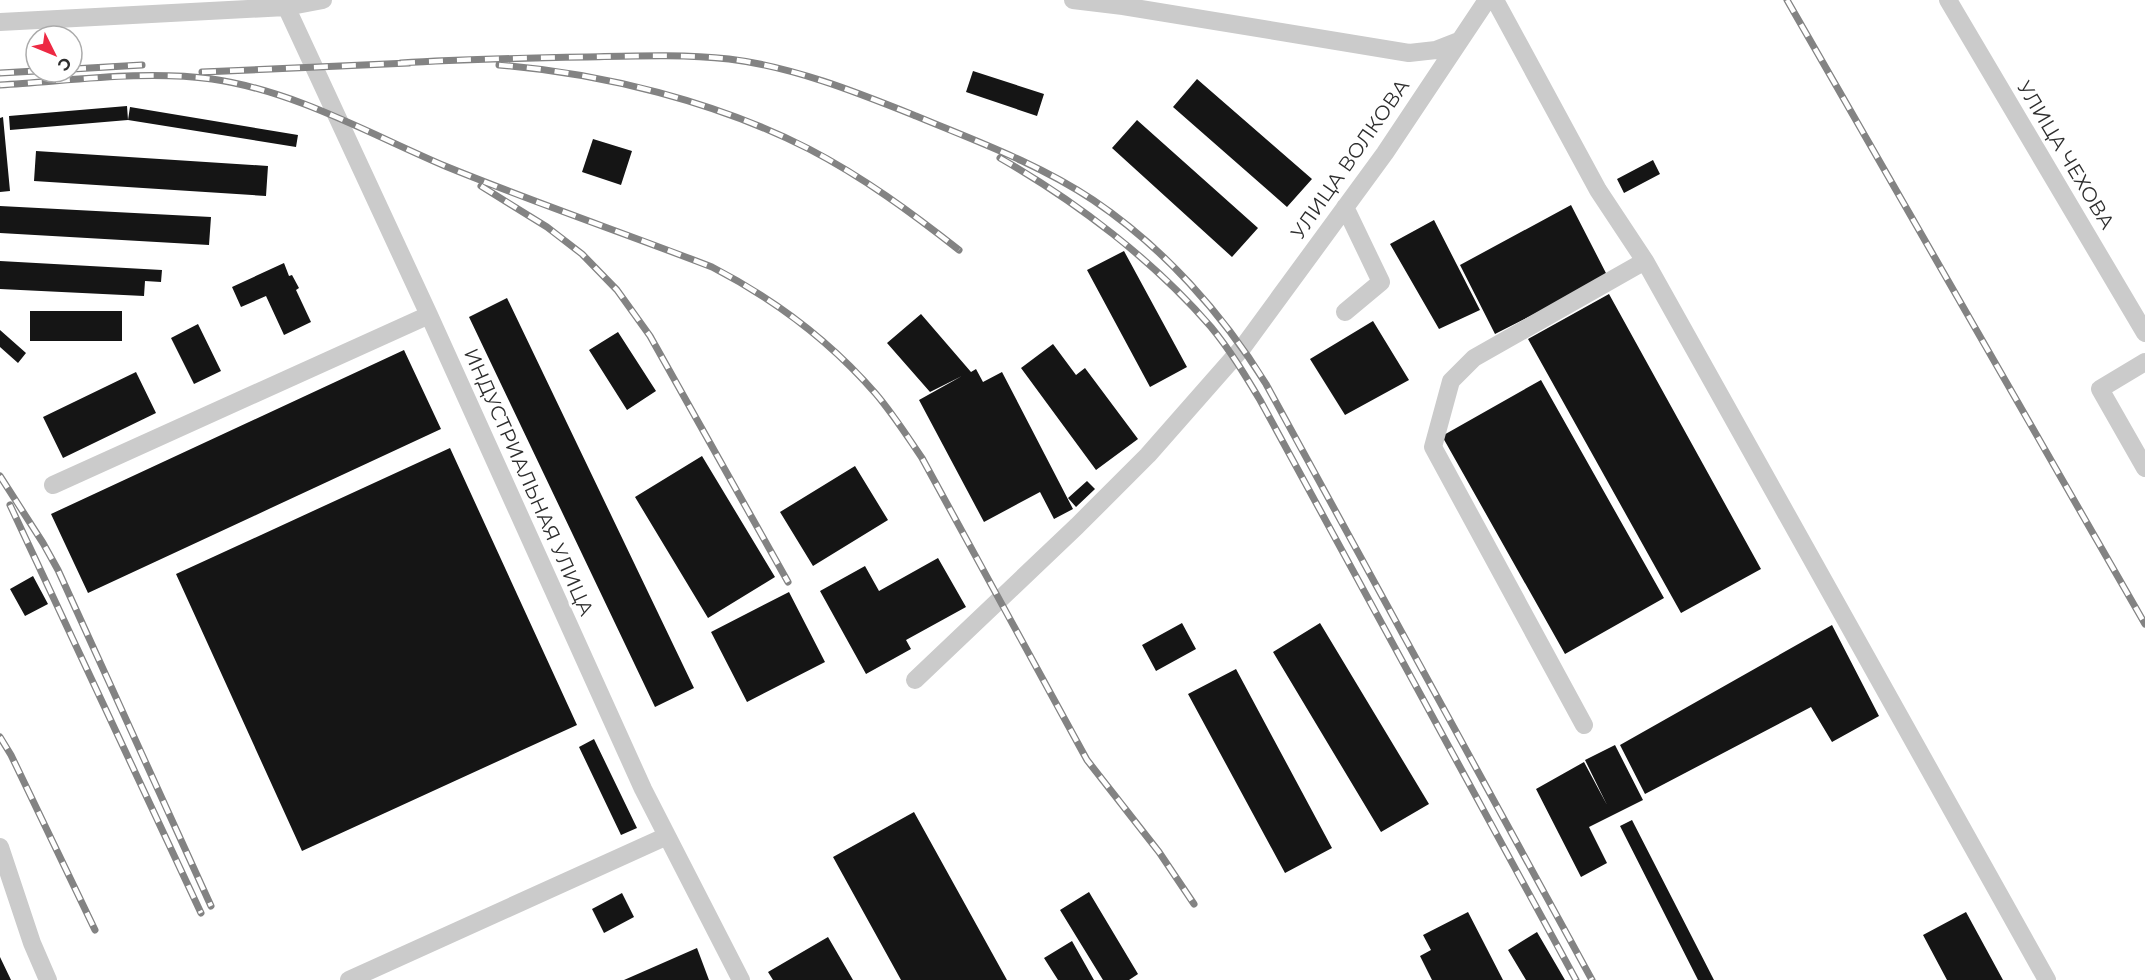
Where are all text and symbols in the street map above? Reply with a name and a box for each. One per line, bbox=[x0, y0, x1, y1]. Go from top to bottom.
north arrow bbox=[24, 24, 84, 84]
text: С bbox=[53, 53, 76, 75]
street label: УЛИЦА ВОЛКОВА bbox=[1286, 74, 1414, 244]
street label: УЛИЦА ЧЕХОВА bbox=[2012, 77, 2120, 234]
street label: ИНДУСТРИАЛЬНАЯ УЛИЦА bbox=[459, 345, 599, 619]

